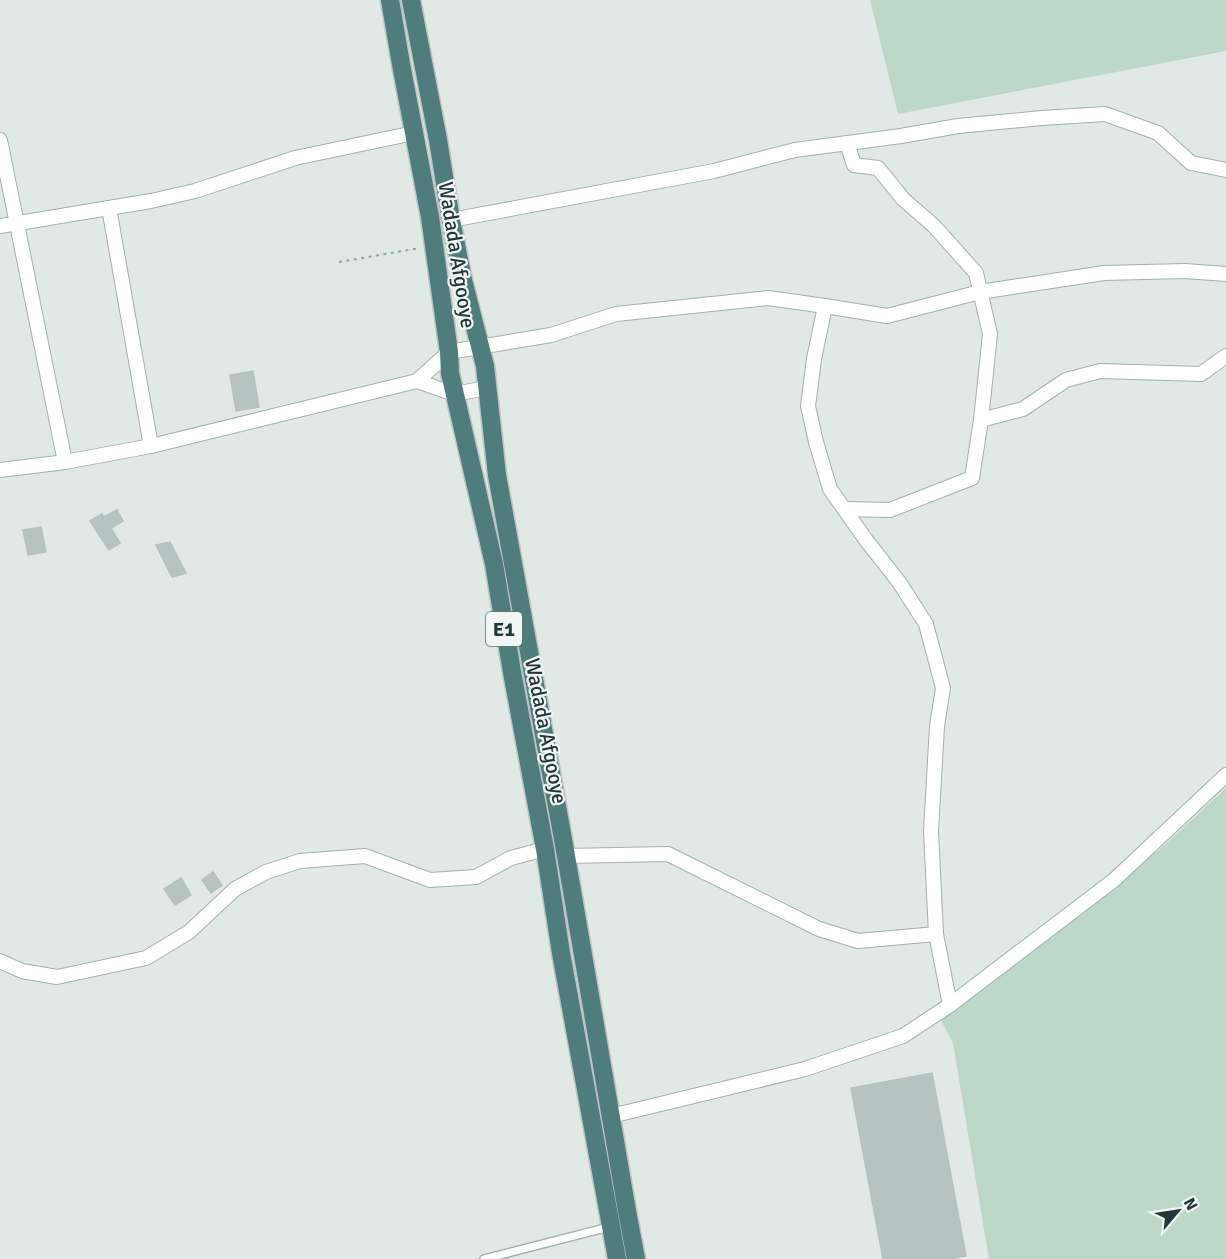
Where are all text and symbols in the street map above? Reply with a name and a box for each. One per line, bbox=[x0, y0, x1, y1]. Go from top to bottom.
street label: Wadada Afgooye bbox=[433, 180, 481, 330]
road number: E1 bbox=[486, 612, 522, 646]
street label: Wadada Afgooye bbox=[519, 656, 573, 806]
north arrow bbox=[1148, 1181, 1208, 1241]
text: N bbox=[1179, 1194, 1202, 1214]

